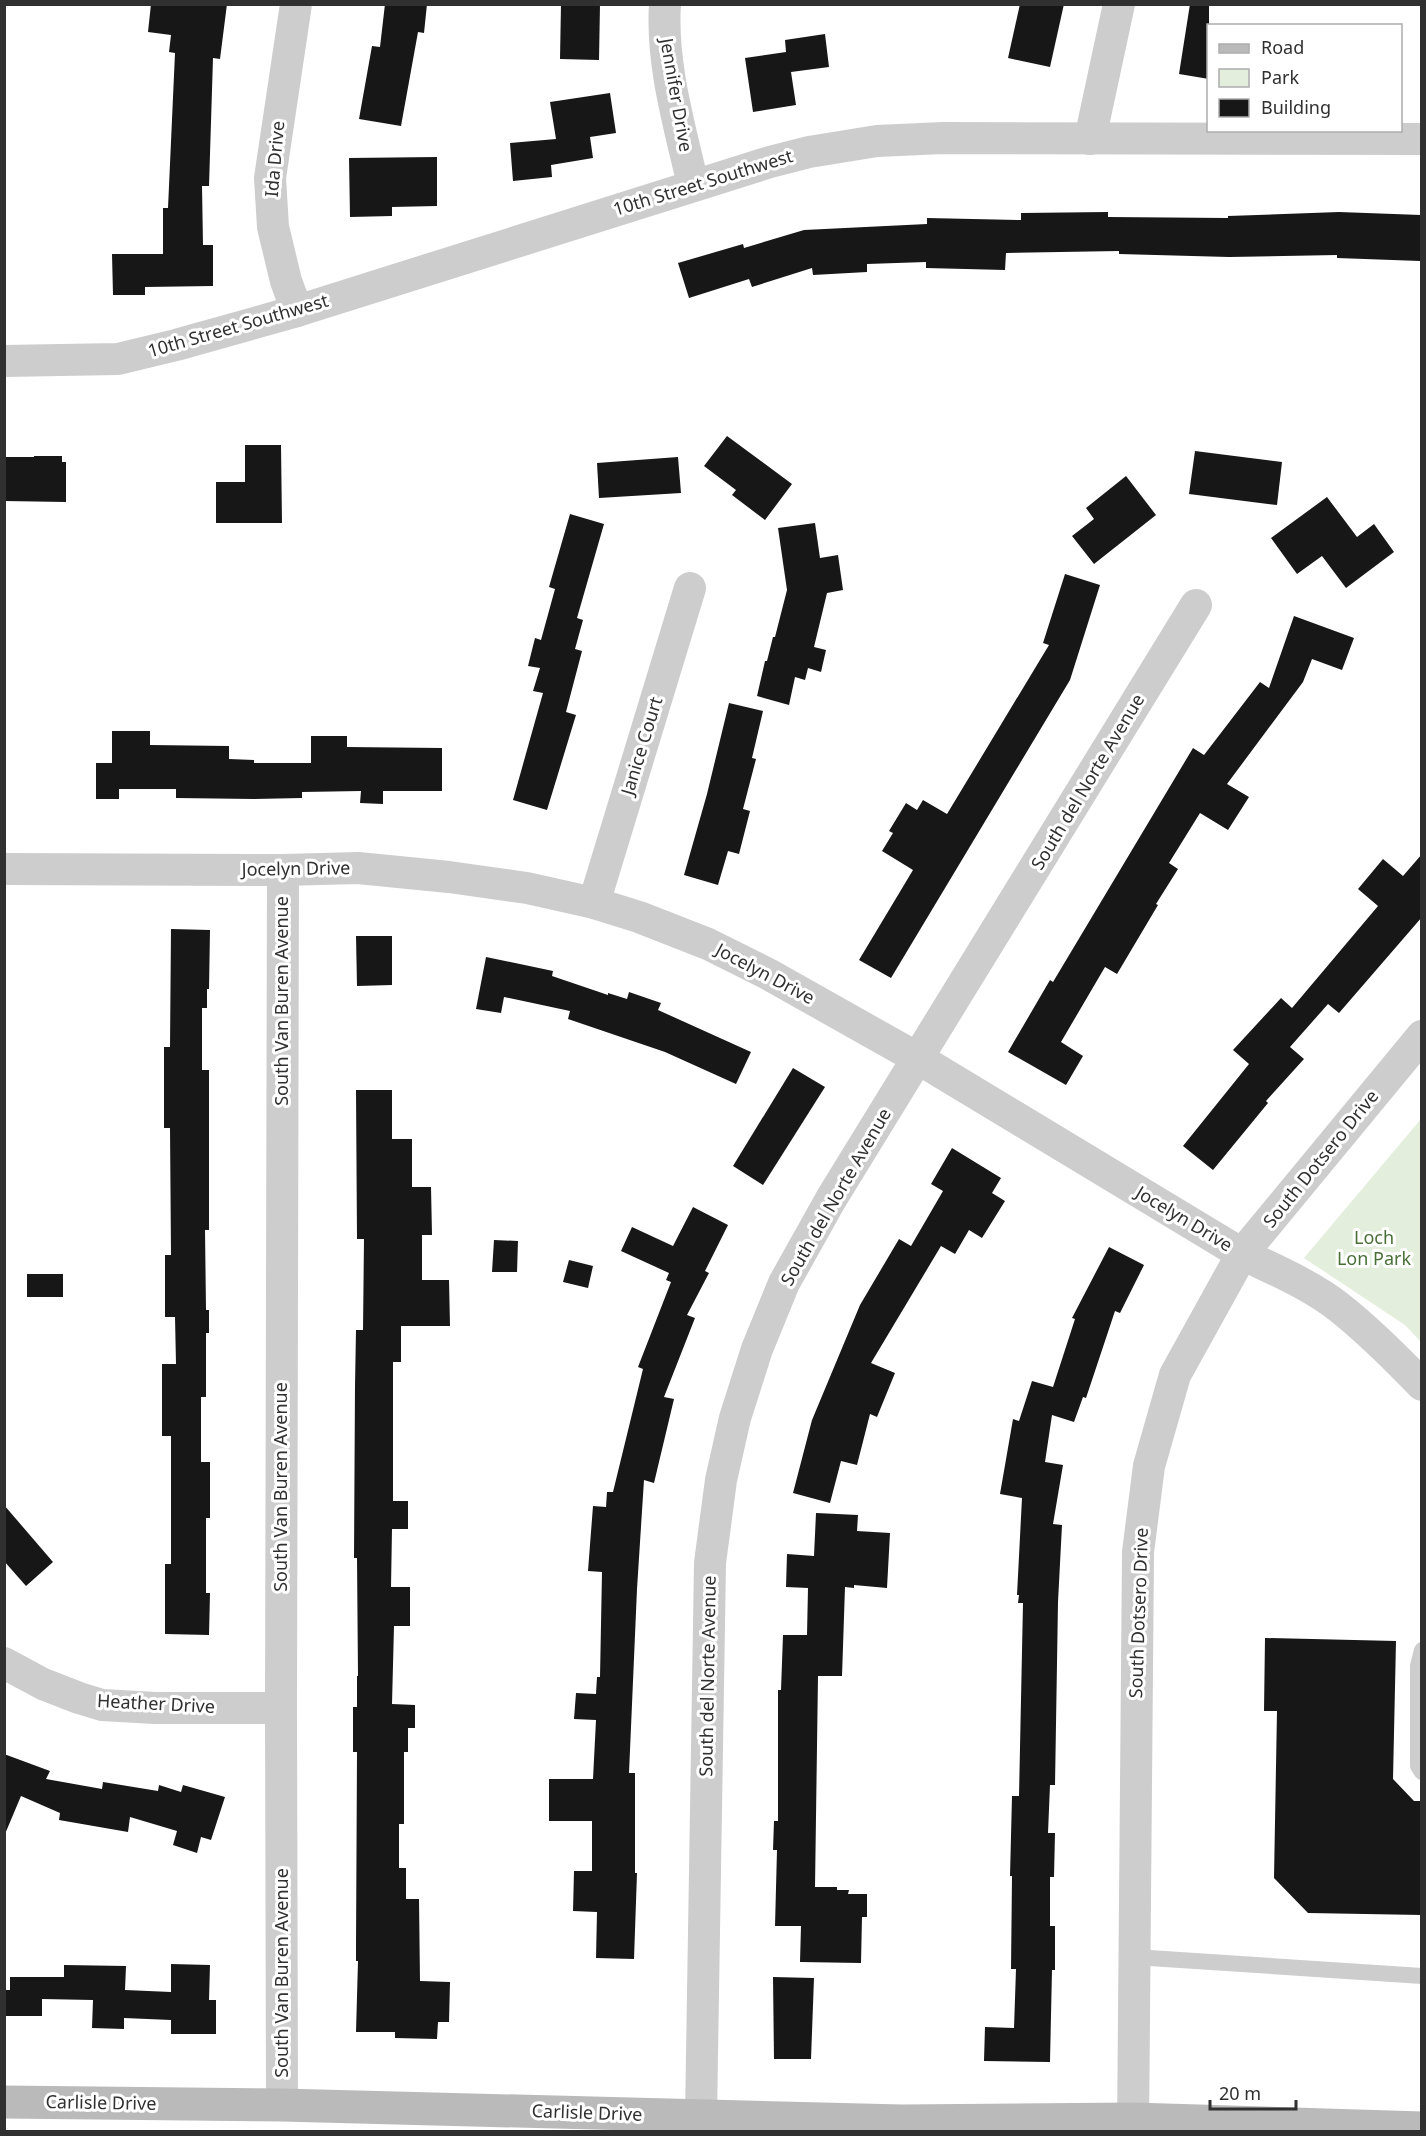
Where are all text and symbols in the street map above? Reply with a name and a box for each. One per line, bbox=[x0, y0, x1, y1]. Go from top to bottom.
legend bbox=[1207, 24, 1402, 132]
street label: Jennifer Drive bbox=[655, 34, 699, 154]
text: Road bbox=[1261, 35, 1304, 59]
text: Park bbox=[1261, 65, 1299, 89]
text: Building bbox=[1261, 95, 1331, 119]
street label: Ida Drive bbox=[259, 120, 289, 198]
street label: 10th Street Southwest bbox=[610, 143, 796, 221]
street label: 10th Street Southwest bbox=[145, 288, 331, 362]
street label: South del Norte Avenue bbox=[1025, 689, 1149, 874]
street label: Janice Court bbox=[614, 693, 668, 800]
street label: Jocelyn Drive bbox=[239, 855, 351, 881]
street label: South Van Buren Avenue bbox=[269, 896, 293, 1106]
street label: Jocelyn Drive bbox=[710, 936, 819, 1009]
street label: South Dotsero Drive bbox=[1257, 1085, 1383, 1232]
street label: South del Norte Avenue bbox=[774, 1103, 896, 1290]
street label: Jocelyn Drive bbox=[1130, 1179, 1237, 1256]
park label: Loch Lon Park bbox=[1337, 1225, 1411, 1270]
street label: South Van Buren Avenue bbox=[268, 1382, 292, 1592]
street label: South Dotsero Drive bbox=[1123, 1527, 1153, 1699]
street label: South del Norte Avenue bbox=[693, 1575, 721, 1777]
street label: Heather Drive bbox=[97, 1688, 216, 1718]
street label: South Van Buren Avenue bbox=[269, 1868, 293, 2078]
scale bar bbox=[1210, 2073, 1296, 2111]
text: 20 m bbox=[1219, 2081, 1261, 2105]
street label: Carlisle Drive bbox=[45, 2089, 157, 2115]
street label: Carlisle Drive bbox=[531, 2098, 643, 2126]

